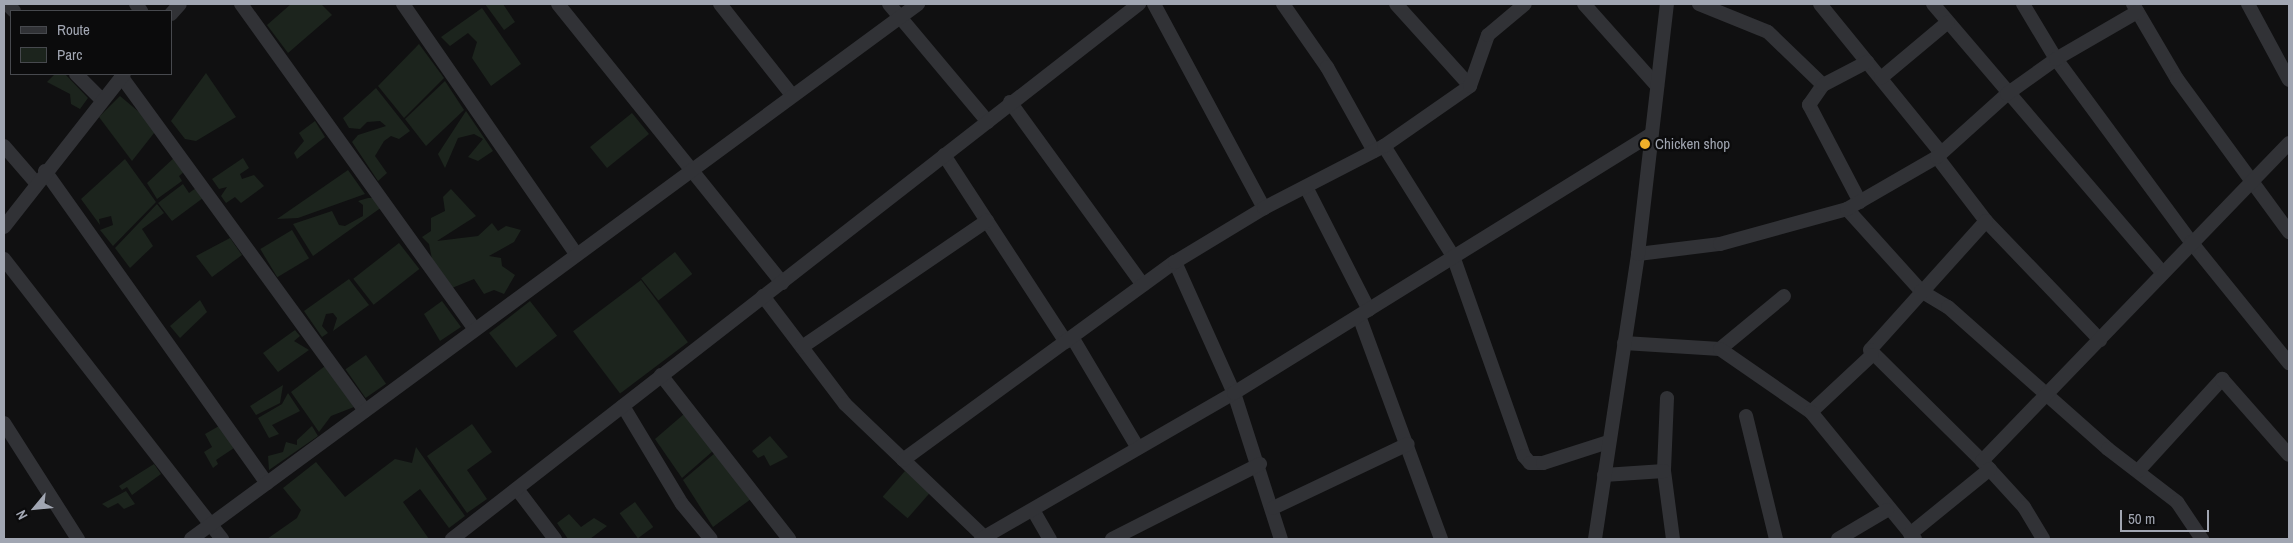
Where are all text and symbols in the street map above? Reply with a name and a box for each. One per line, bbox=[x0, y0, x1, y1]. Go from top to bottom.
legend bbox=[10, 10, 172, 75]
text: Route bbox=[57, 19, 90, 40]
text: Parc bbox=[57, 44, 82, 65]
place label: Chicken shop bbox=[1655, 135, 1730, 153]
marker: Chicken shop bbox=[1639, 138, 1651, 150]
north arrow bbox=[10, 483, 60, 533]
scale bar bbox=[2123, 500, 2212, 532]
text: N bbox=[12, 507, 32, 523]
text: 50 m bbox=[2128, 508, 2155, 529]

